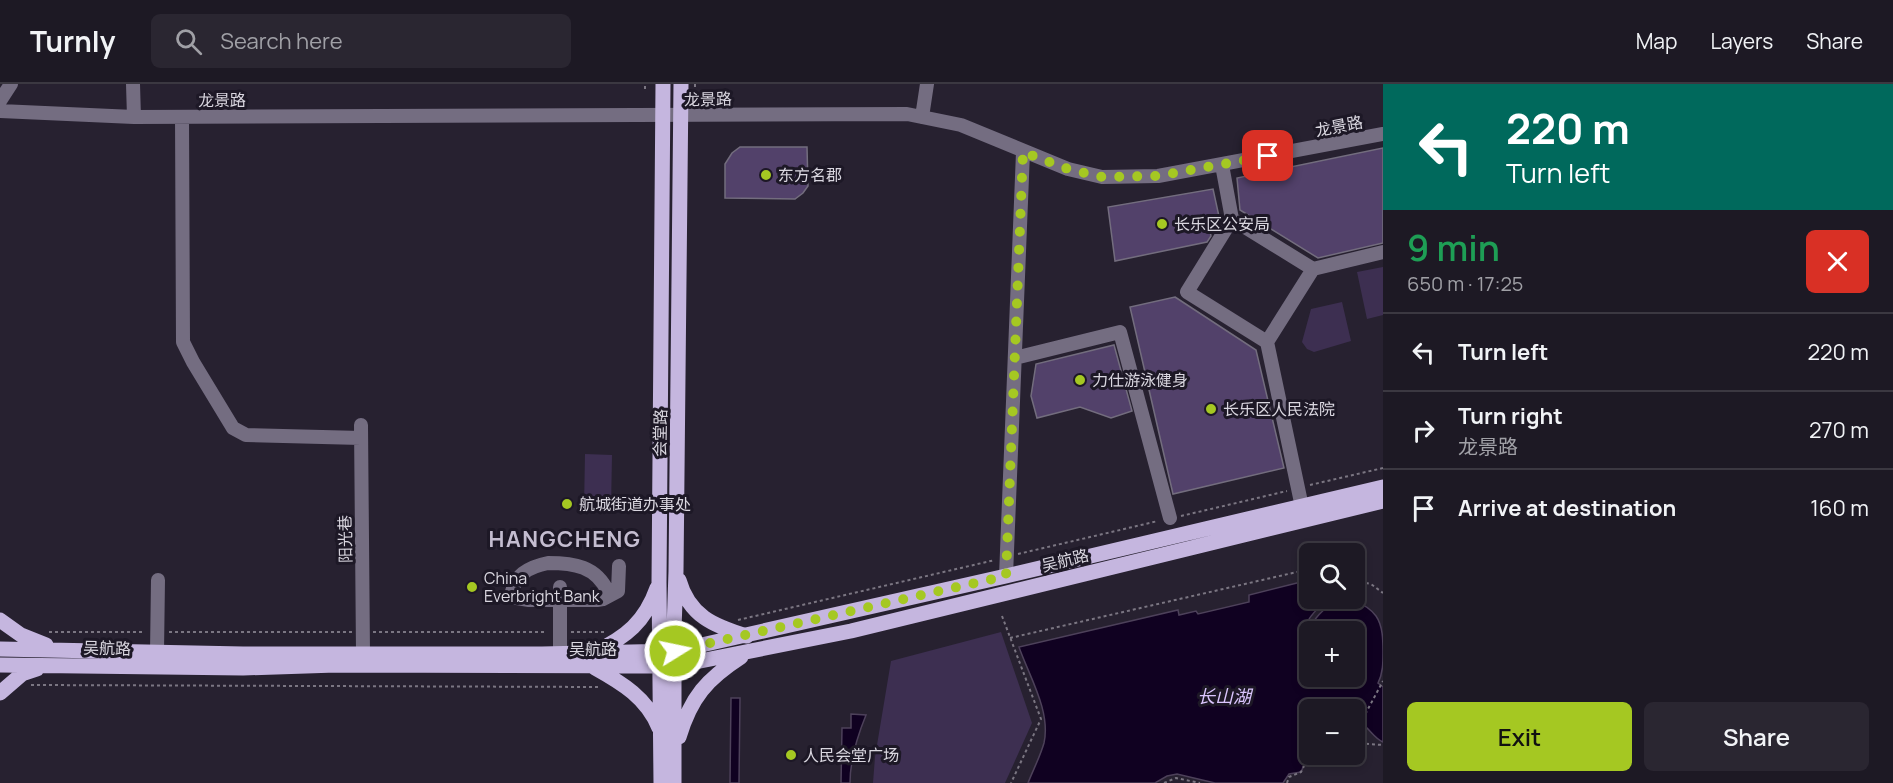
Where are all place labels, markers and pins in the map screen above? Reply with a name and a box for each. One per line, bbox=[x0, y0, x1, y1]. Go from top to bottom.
pin bbox=[1242, 130, 1293, 181]
place label: 东方名郡 bbox=[778, 164, 842, 186]
marker: 东方名郡 bbox=[759, 168, 773, 182]
place label: 长乐区公安局 bbox=[1174, 213, 1270, 235]
marker: 长乐区公安局 bbox=[1155, 217, 1169, 231]
place label: 力仕游泳健身 bbox=[1092, 369, 1188, 391]
marker: 力仕游泳健身 bbox=[1073, 373, 1087, 387]
place label: 长乐区人民法院 bbox=[1223, 398, 1335, 420]
marker: 长乐区人民法院 bbox=[1204, 402, 1218, 416]
place label: 航城街道办事处 bbox=[579, 493, 691, 515]
marker: 航城街道办事处 bbox=[560, 497, 574, 511]
place label: China Everbright Bank bbox=[484, 567, 601, 607]
marker: China Everbright Bank bbox=[465, 580, 479, 594]
place label: 人民会堂广场 bbox=[803, 744, 899, 766]
marker: 人民会堂广场 bbox=[784, 748, 798, 762]

